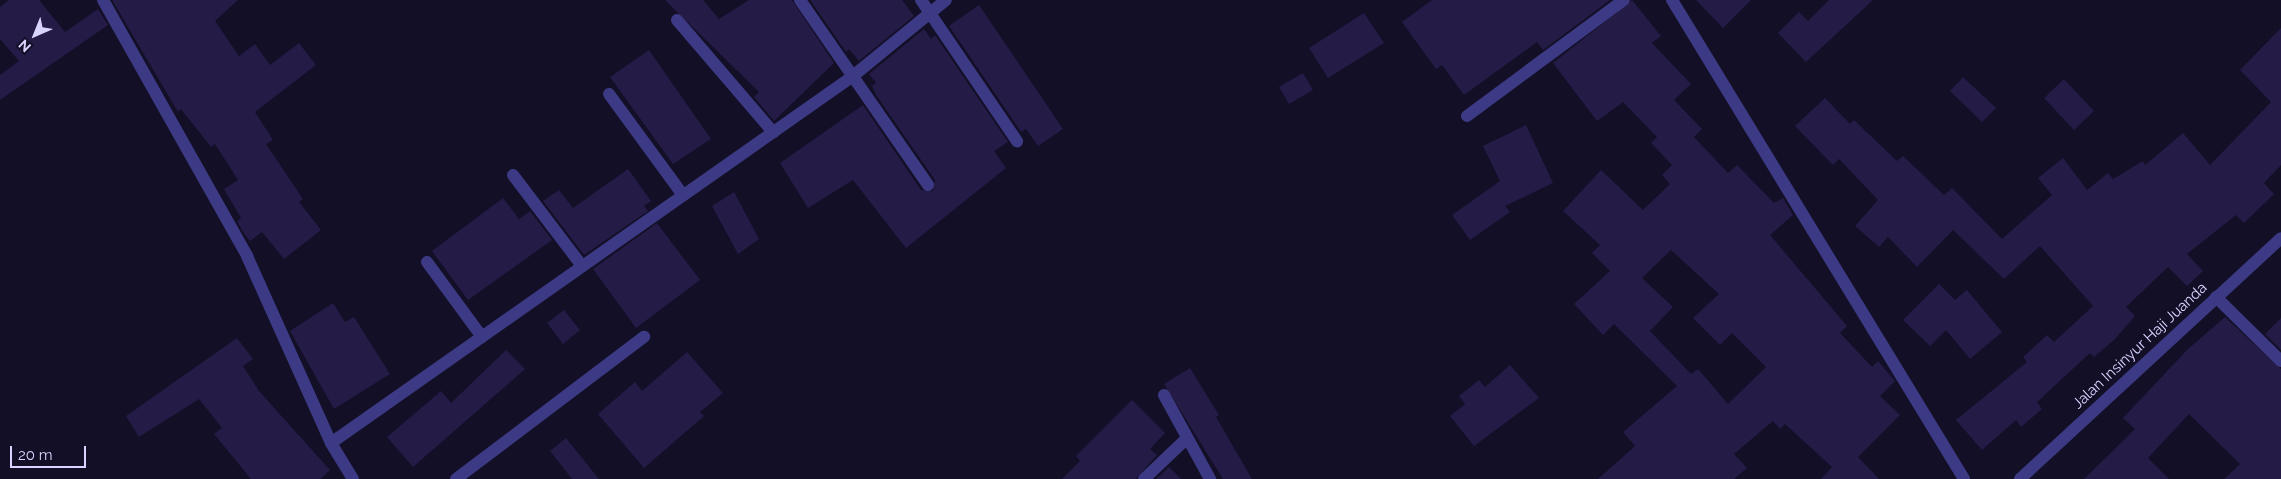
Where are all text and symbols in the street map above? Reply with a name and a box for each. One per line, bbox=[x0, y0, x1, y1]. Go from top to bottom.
north arrow bbox=[10, 10, 60, 60]
text: N bbox=[15, 36, 34, 55]
street label: Jalan Insinyur Haji Juanda bbox=[2069, 279, 2211, 413]
scale bar bbox=[12, 436, 89, 468]
text: 20 m bbox=[18, 446, 53, 464]

